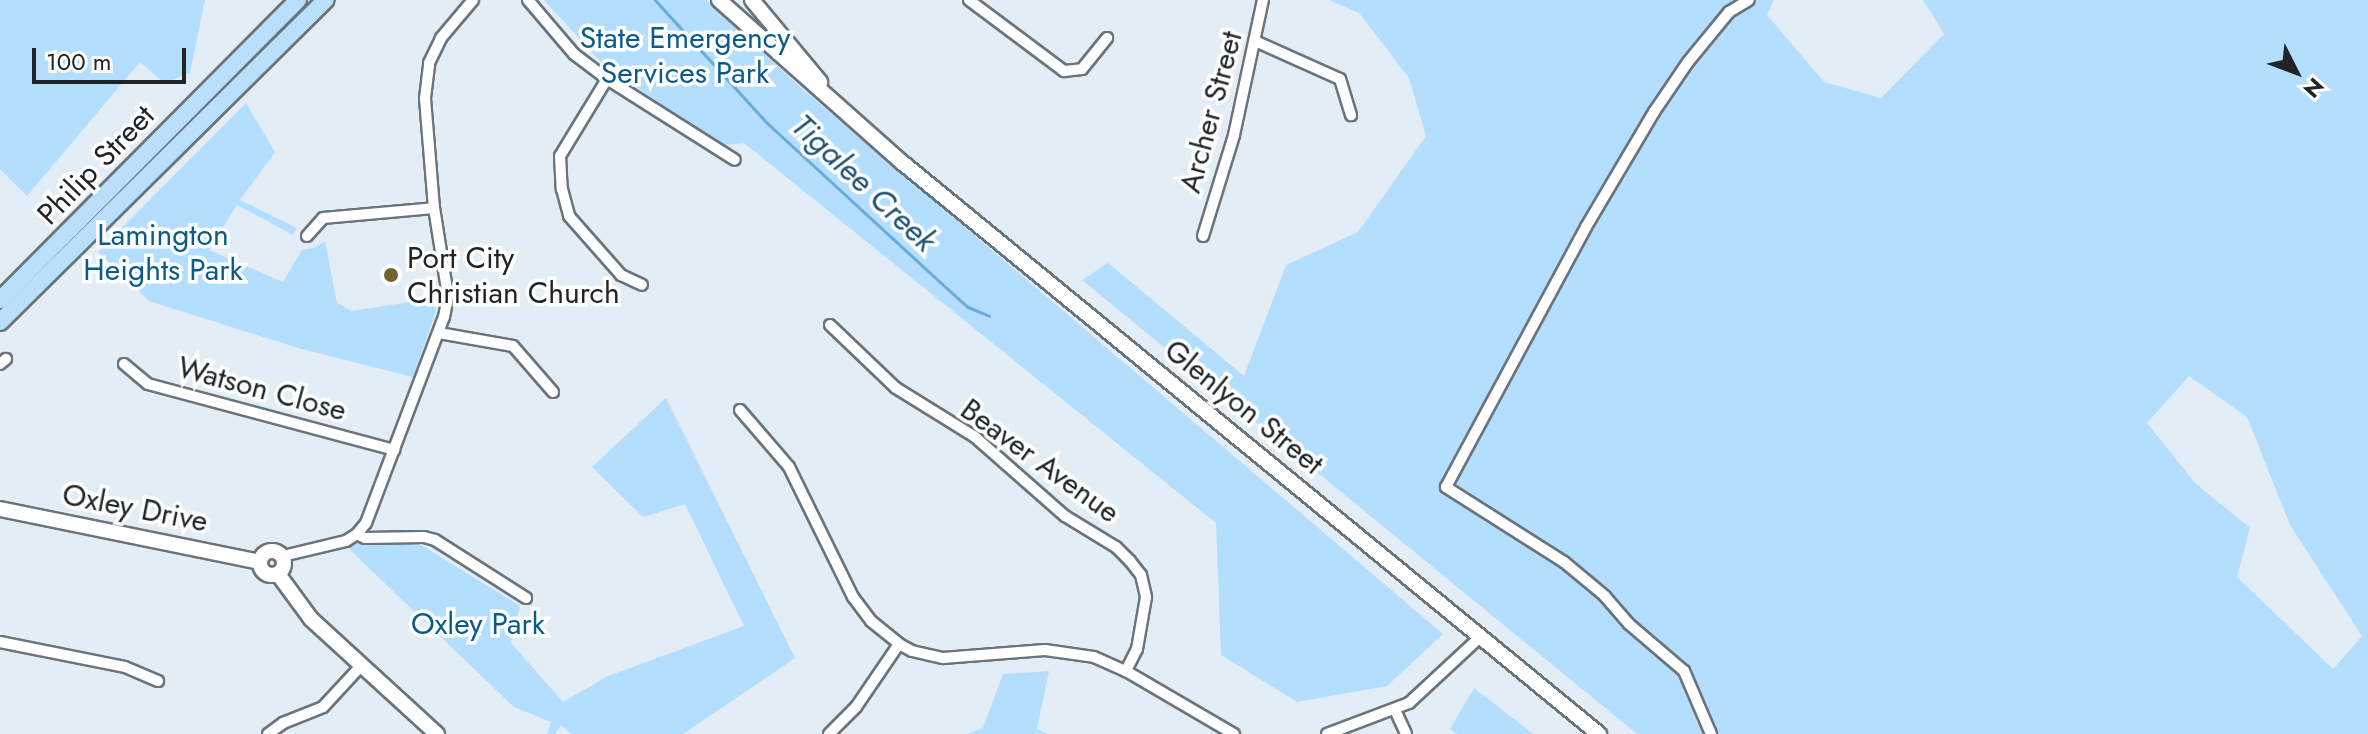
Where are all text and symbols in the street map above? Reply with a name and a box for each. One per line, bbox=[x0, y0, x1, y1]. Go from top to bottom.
park label: State Emergency Services Park bbox=[580, 20, 790, 90]
street label: Archer Street bbox=[1172, 27, 1250, 197]
scale bar bbox=[36, 32, 190, 82]
north arrow bbox=[2256, 32, 2336, 112]
text: 100 m bbox=[46, 44, 112, 79]
text: N bbox=[2296, 71, 2332, 105]
street label: Philip Street bbox=[30, 98, 162, 232]
water label: Tigalee Creek bbox=[784, 106, 944, 260]
park label: Lamington Heights Park bbox=[83, 217, 243, 288]
place label: Port City Christian Church bbox=[407, 240, 620, 310]
marker: Port City Christian Church bbox=[382, 266, 400, 284]
street label: Glenlyon Street bbox=[1157, 332, 1331, 482]
street label: Watson Close bbox=[174, 349, 350, 429]
street label: Beaver Avenue bbox=[954, 391, 1126, 531]
street label: Oxley Drive bbox=[59, 476, 211, 540]
park label: Oxley Park bbox=[411, 606, 545, 642]

